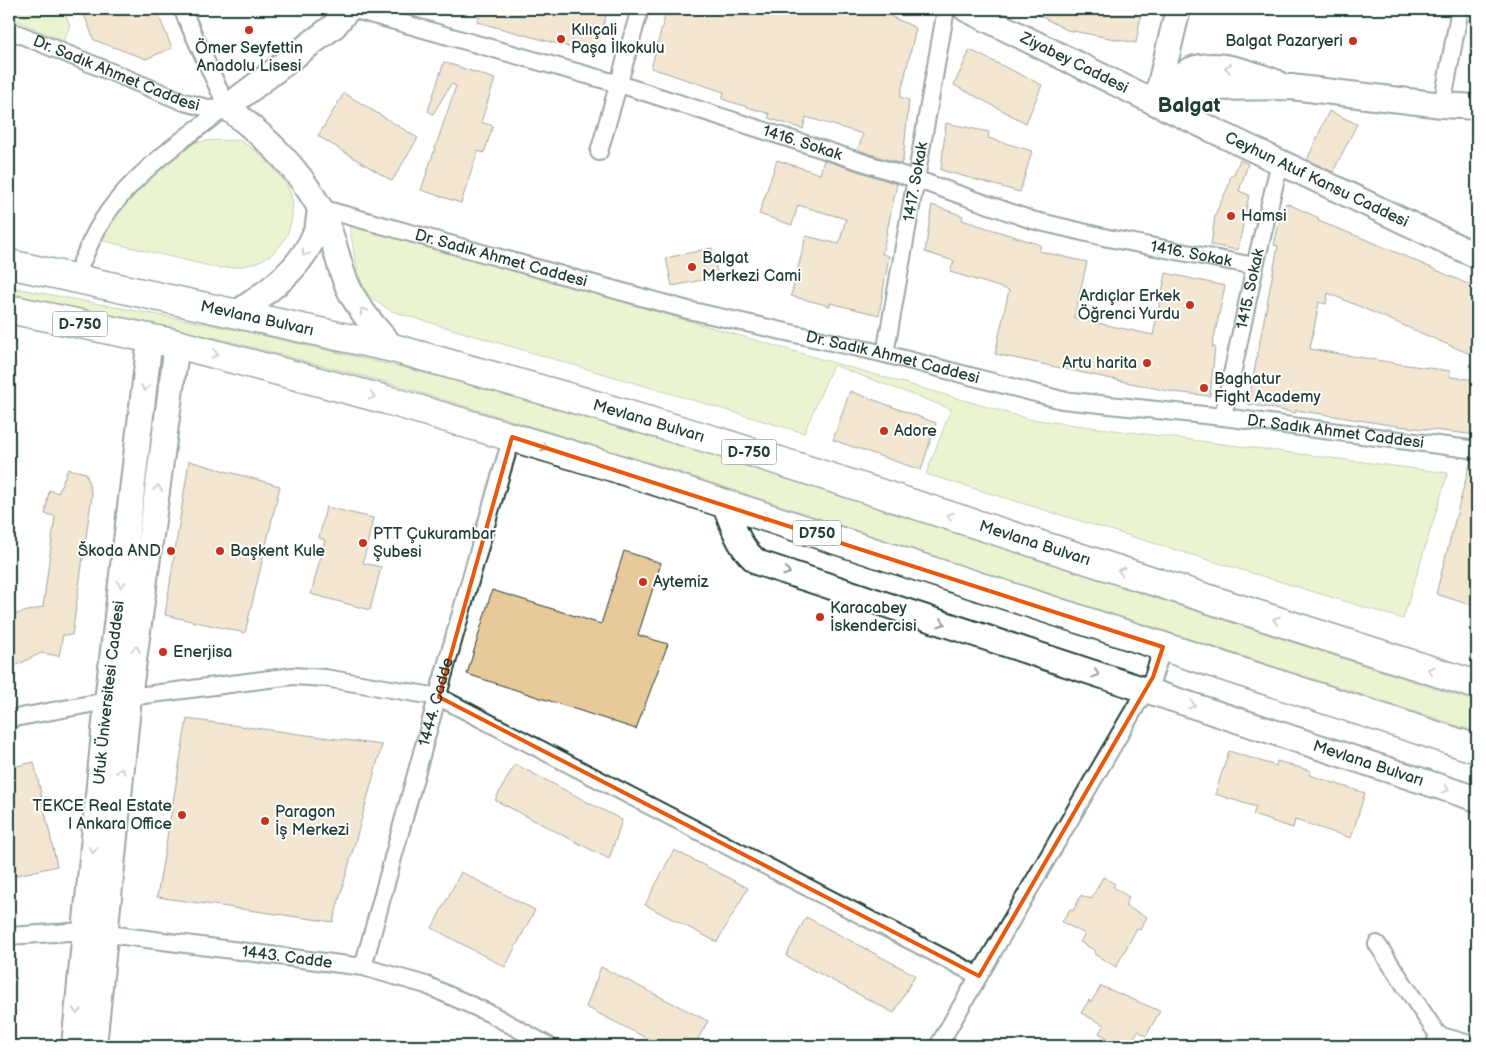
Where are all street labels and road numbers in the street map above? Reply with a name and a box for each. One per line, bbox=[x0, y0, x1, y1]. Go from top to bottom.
street label: Ziyabey Caddesi bbox=[1016, 27, 1132, 97]
street label: Dr. Sadık Ahmet Caddesi bbox=[30, 31, 202, 115]
street label: 1416. Sokak bbox=[760, 121, 845, 165]
street label: Ceyhun Atuf Kansu Caddesi bbox=[1222, 128, 1412, 231]
street label: 1417. Sokak bbox=[899, 140, 932, 223]
street label: Dr. Sadık Ahmet Caddesi bbox=[413, 225, 590, 291]
street label: 1416. Sokak bbox=[1149, 237, 1234, 271]
street label: 1415. Sokak bbox=[1232, 247, 1268, 331]
street label: Mevlana Bulvarı bbox=[199, 297, 316, 340]
road number: D-750 bbox=[52, 312, 108, 336]
street label: Dr. Sadık Ahmet Caddesi bbox=[804, 327, 982, 388]
street label: Mevlana Bulvarı bbox=[591, 395, 707, 446]
street label: Dr. Sadık Ahmet Caddesi bbox=[1246, 411, 1425, 453]
road number: D-750 bbox=[722, 440, 776, 464]
street label: Mevlana Bulvarı bbox=[977, 516, 1093, 570]
road number: D750 bbox=[793, 520, 841, 546]
street label: Ufuk Üniversitesi Caddesi bbox=[90, 600, 128, 786]
street label: 1444. Cadde bbox=[415, 655, 457, 748]
street label: Mevlana Bulvarı bbox=[1310, 736, 1426, 790]
street label: 1443. Cadde bbox=[241, 942, 334, 973]

